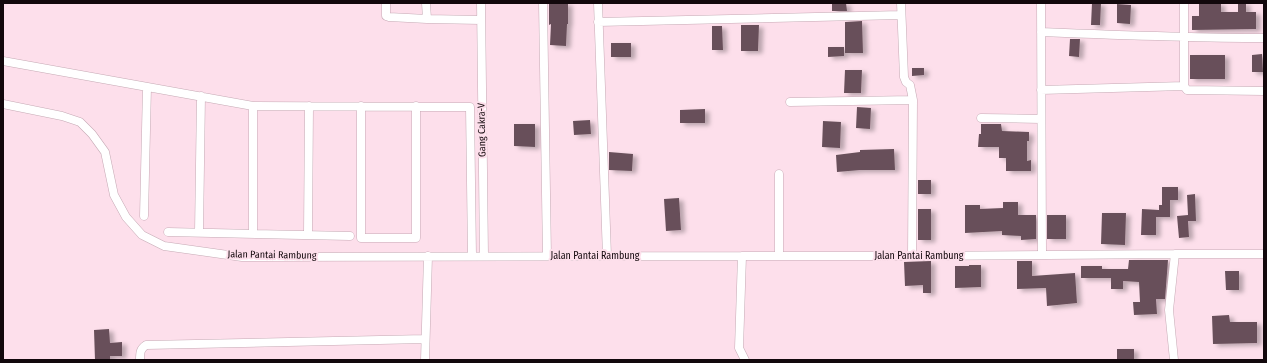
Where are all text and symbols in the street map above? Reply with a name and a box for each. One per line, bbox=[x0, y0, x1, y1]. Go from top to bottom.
street label: Gang Cakra-V bbox=[476, 102, 488, 157]
street label: Jalan Pantai Rambung bbox=[227, 248, 317, 262]
street label: Jalan Pantai Rambung bbox=[551, 250, 640, 262]
street label: Jalan Pantai Rambung bbox=[875, 250, 964, 262]

